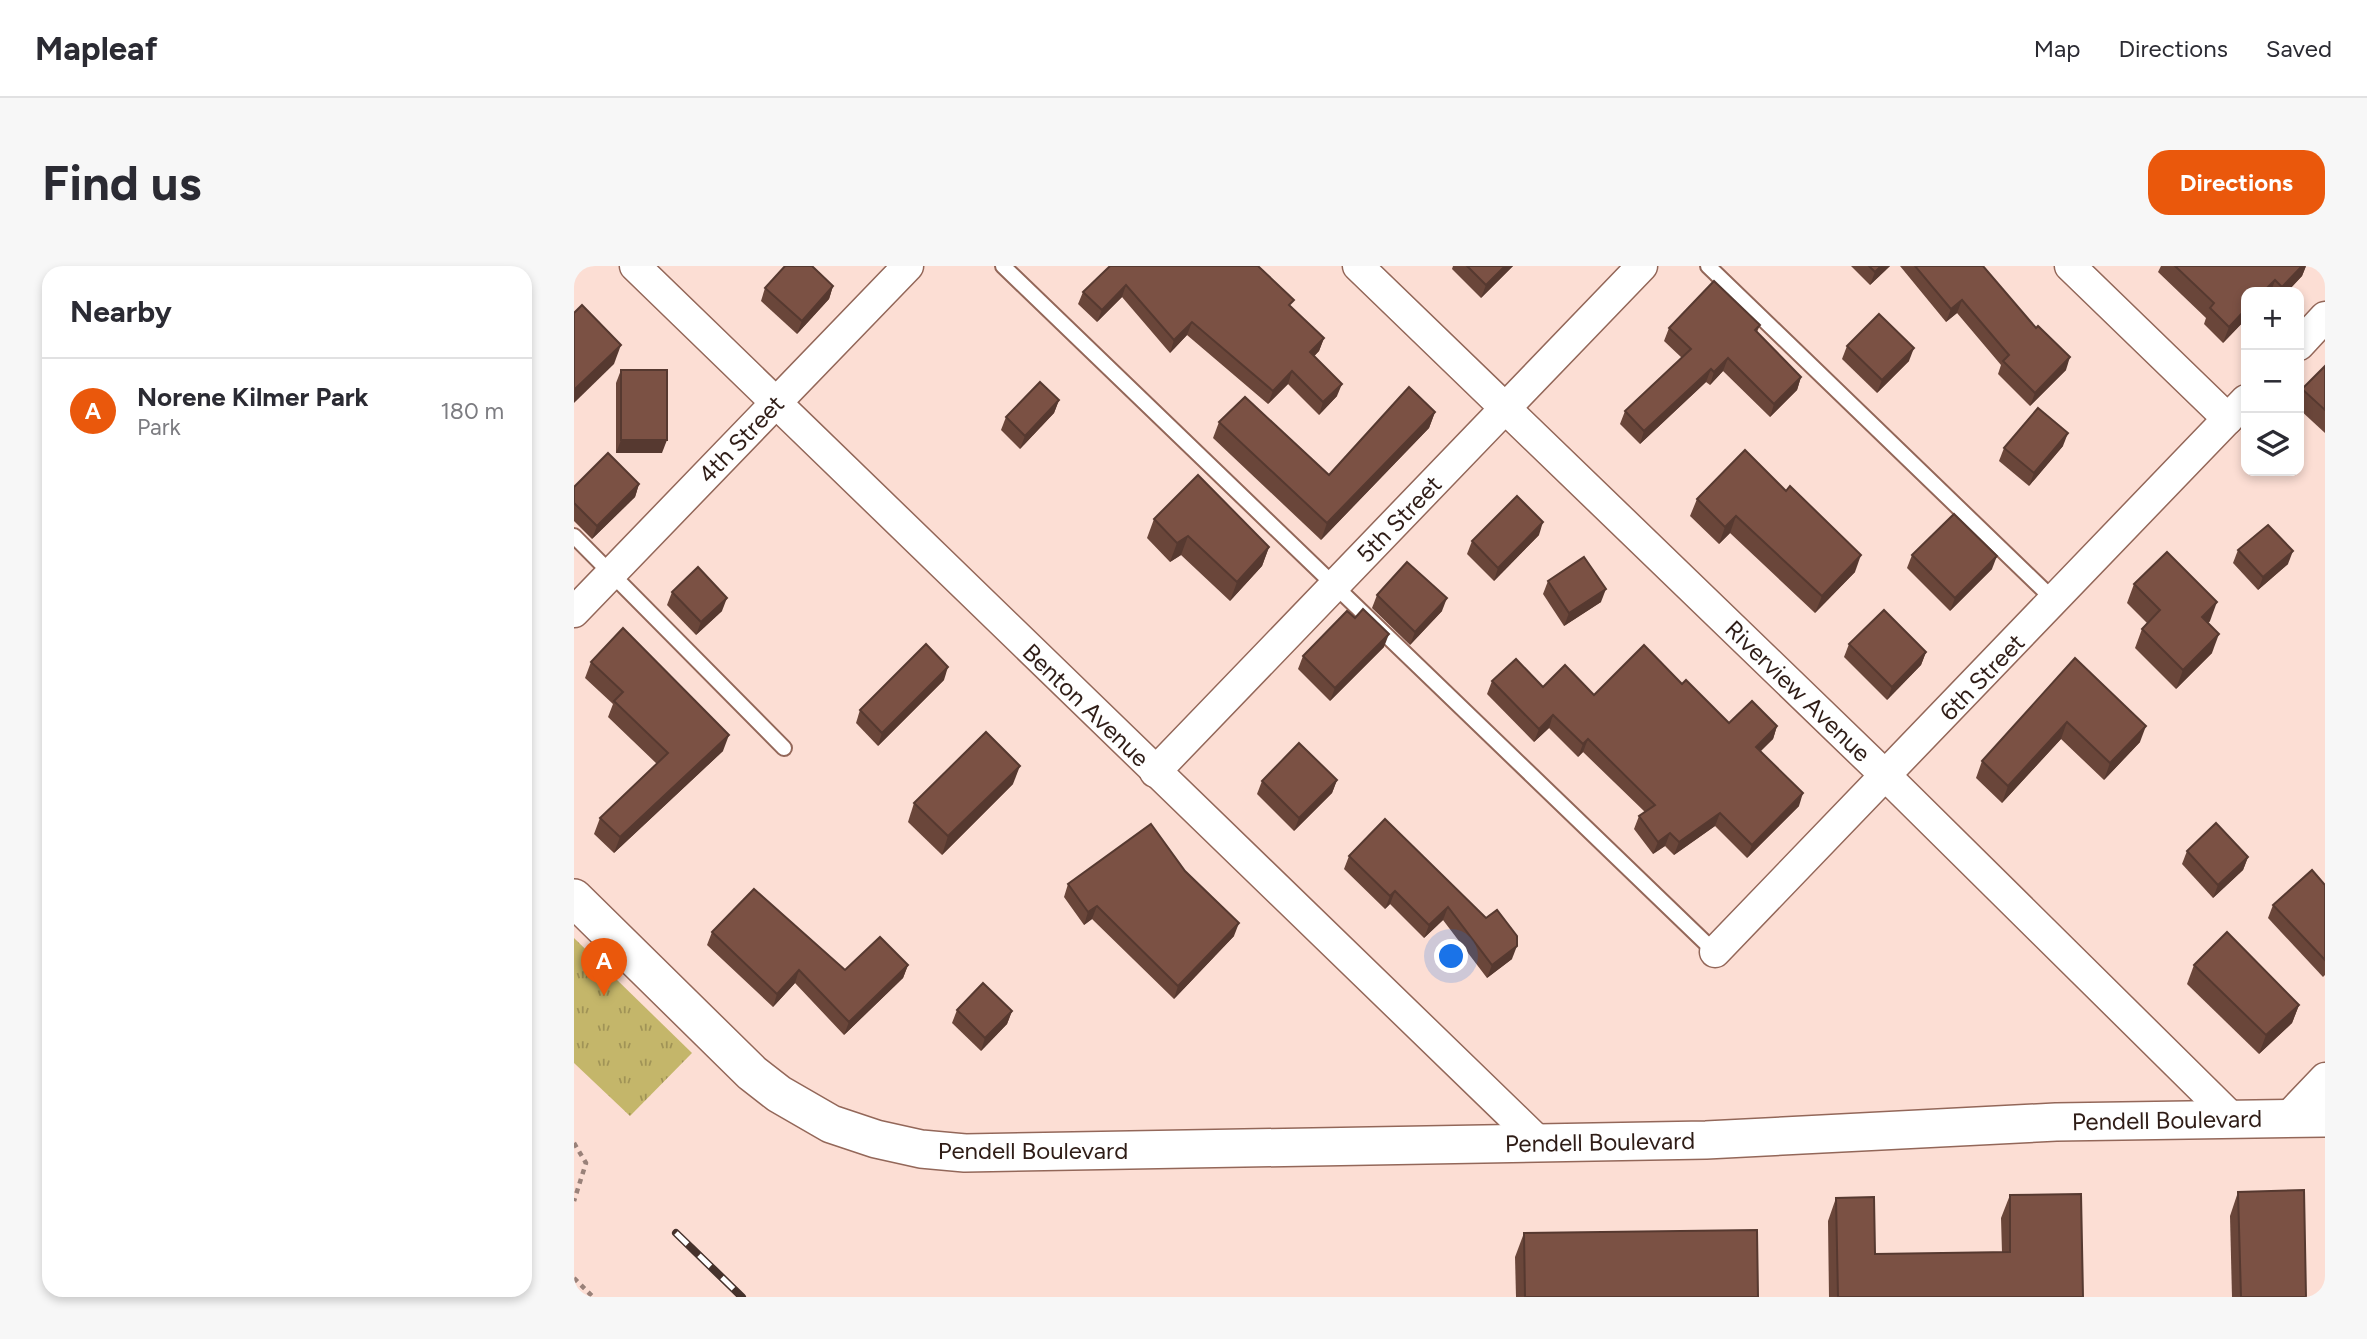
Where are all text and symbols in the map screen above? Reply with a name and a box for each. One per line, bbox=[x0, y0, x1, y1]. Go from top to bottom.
text: Mapleaf bbox=[35, 29, 158, 68]
text: Map bbox=[2034, 34, 2080, 63]
text: Directions bbox=[2118, 34, 2228, 63]
text: Saved bbox=[2266, 34, 2332, 63]
button: Directions bbox=[2148, 150, 2325, 215]
text: Find us bbox=[42, 153, 201, 212]
map controls bbox=[2241, 287, 2304, 476]
button: + bbox=[2241, 287, 2304, 350]
text: Nearby bbox=[70, 293, 172, 330]
button: − bbox=[2241, 350, 2304, 413]
text: Norene Kilmer Park bbox=[137, 381, 369, 413]
street label: 4th Street bbox=[692, 389, 790, 489]
text: A bbox=[85, 397, 101, 425]
text: 180 m bbox=[440, 397, 504, 425]
text: Park bbox=[137, 413, 181, 441]
button: layers bbox=[2241, 413, 2304, 476]
street label: 5th Street bbox=[1351, 470, 1447, 568]
street label: Riverview Avenue bbox=[1719, 614, 1877, 768]
street label: 6th Street bbox=[1934, 628, 2030, 726]
street label: Benton Avenue bbox=[1017, 637, 1155, 773]
pin: A bbox=[581, 938, 627, 996]
your location bbox=[1434, 939, 1468, 973]
street label: Pendell Boulevard bbox=[2072, 1104, 2262, 1136]
street label: Pendell Boulevard bbox=[1505, 1126, 1695, 1158]
street label: Pendell Boulevard bbox=[938, 1136, 1128, 1165]

